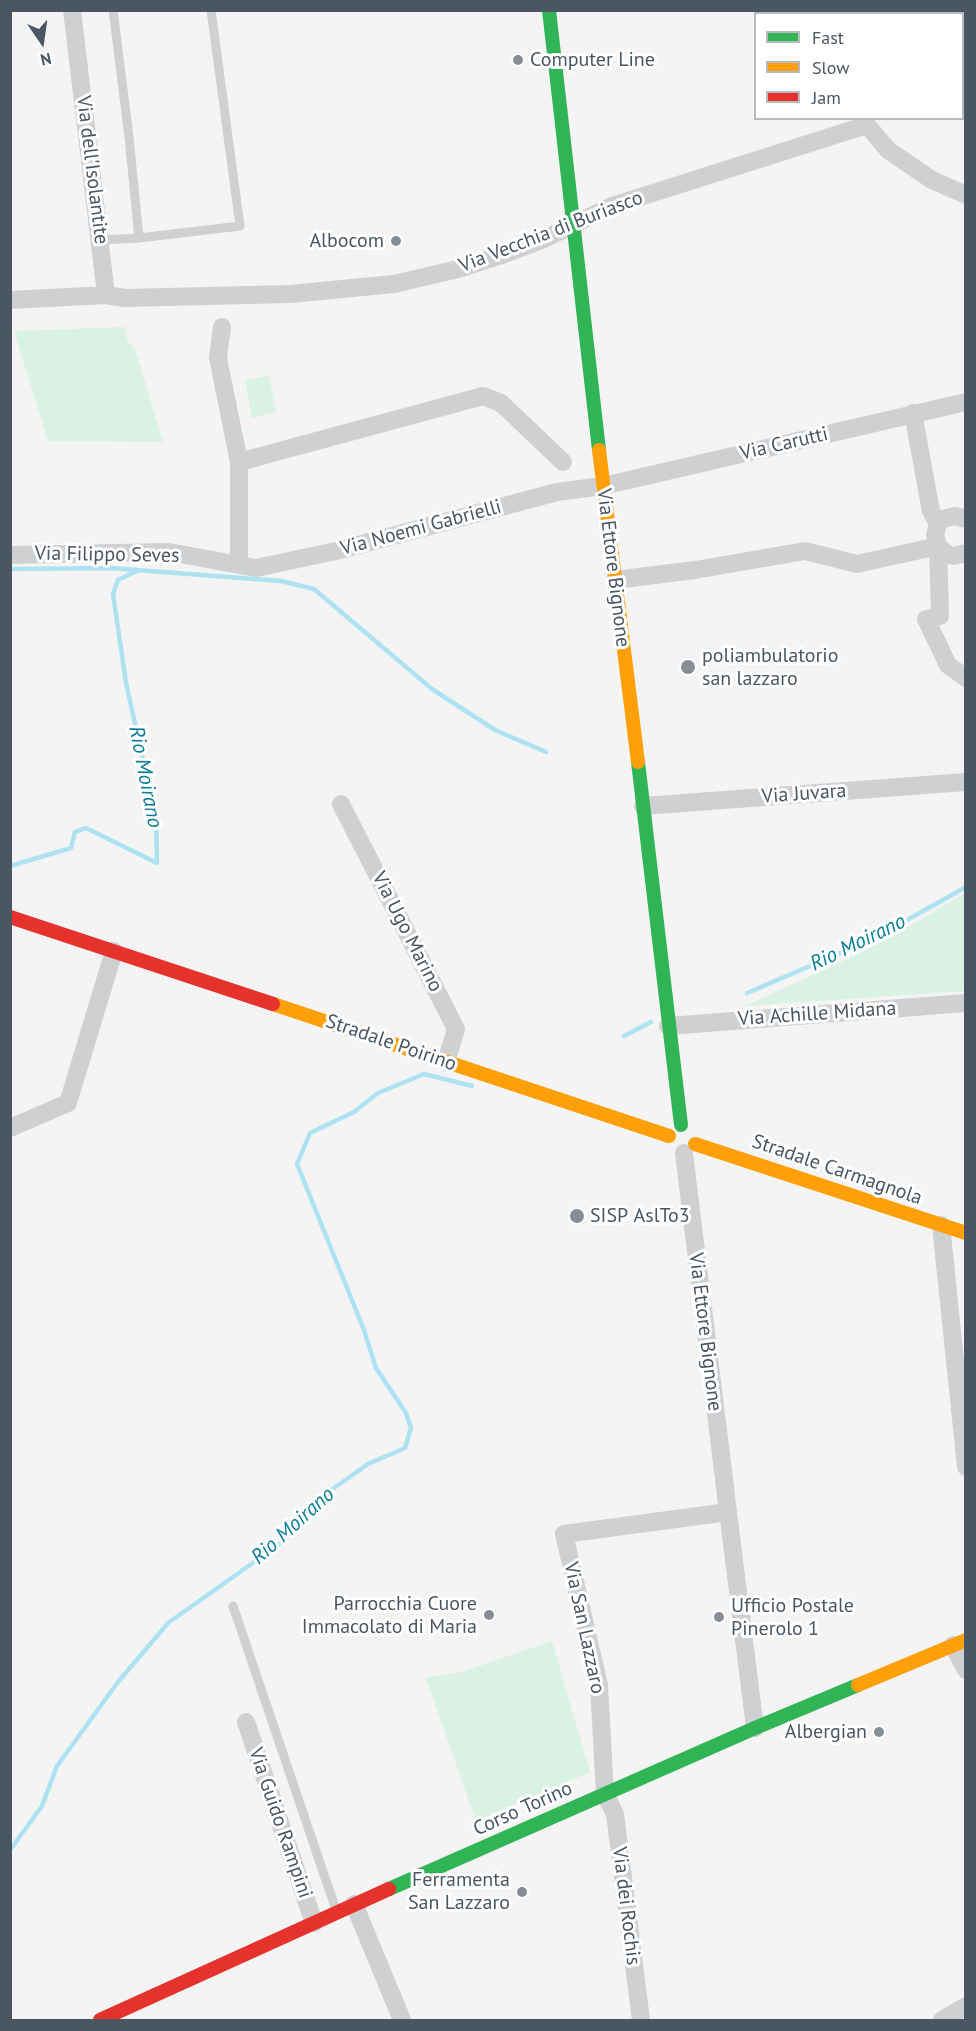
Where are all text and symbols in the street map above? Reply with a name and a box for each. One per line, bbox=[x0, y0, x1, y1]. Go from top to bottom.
north arrow bbox=[12, 12, 72, 72]
legend bbox=[754, 12, 964, 120]
text: Fast bbox=[812, 26, 844, 49]
place label: Computer Line bbox=[530, 48, 655, 72]
text: N bbox=[39, 49, 53, 70]
marker: Computer Line bbox=[511, 53, 525, 67]
text: Slow bbox=[812, 56, 850, 79]
text: Jam bbox=[812, 86, 841, 109]
street label: Via dell'Isolantite bbox=[71, 94, 113, 246]
street label: Via Vecchia di Buriasco bbox=[456, 186, 646, 278]
place label: Albocom bbox=[309, 229, 384, 253]
marker: Albocom bbox=[389, 234, 403, 248]
street label: Via Carutti bbox=[738, 422, 830, 466]
street label: Via Ettore Bignone bbox=[591, 487, 635, 649]
street label: Via Noemi Gabrielli bbox=[338, 495, 504, 561]
street label: Via Filippo Seves bbox=[34, 542, 180, 568]
place label: poliambulatorio san lazzaro bbox=[702, 644, 838, 691]
marker: poliambulatorio san lazzaro bbox=[679, 658, 697, 676]
water label: Rio Moirano bbox=[123, 724, 167, 830]
street label: Via Juvara bbox=[761, 779, 847, 809]
street label: Via Ugo Marino bbox=[366, 868, 448, 996]
water label: Rio Moirano bbox=[806, 909, 910, 977]
street label: Via Achille Midana bbox=[737, 996, 897, 1032]
street label: Stradale Poirino bbox=[323, 1009, 459, 1077]
street label: Stradale Carmagnola bbox=[749, 1130, 925, 1210]
place label: SISP AslTo3 bbox=[590, 1204, 690, 1228]
marker: SISP AslTo3 bbox=[568, 1207, 586, 1225]
street label: Via Ettore Bignone bbox=[683, 1251, 727, 1413]
water label: Rio Moirano bbox=[246, 1482, 340, 1570]
street label: Via San Lazzaro bbox=[558, 1560, 610, 1696]
place label: Parrocchia Cuore Immacolato di Maria bbox=[302, 1592, 477, 1639]
place label: Ufficio Postale Pinerolo 1 bbox=[731, 1594, 854, 1641]
marker: Parrocchia Cuore Immacolato di Maria bbox=[482, 1608, 496, 1622]
marker: Ufficio Postale Pinerolo 1 bbox=[712, 1610, 726, 1624]
place label: Albergian bbox=[785, 1720, 867, 1744]
marker: Albergian bbox=[872, 1725, 886, 1739]
street label: Via Guido Rampini bbox=[243, 1745, 317, 1901]
street label: Corso Torino bbox=[470, 1777, 576, 1841]
street label: Via dei Rochis bbox=[607, 1845, 645, 1967]
place label: Ferramenta San Lazzaro bbox=[408, 1868, 510, 1915]
marker: Ferramenta San Lazzaro bbox=[515, 1885, 529, 1899]

